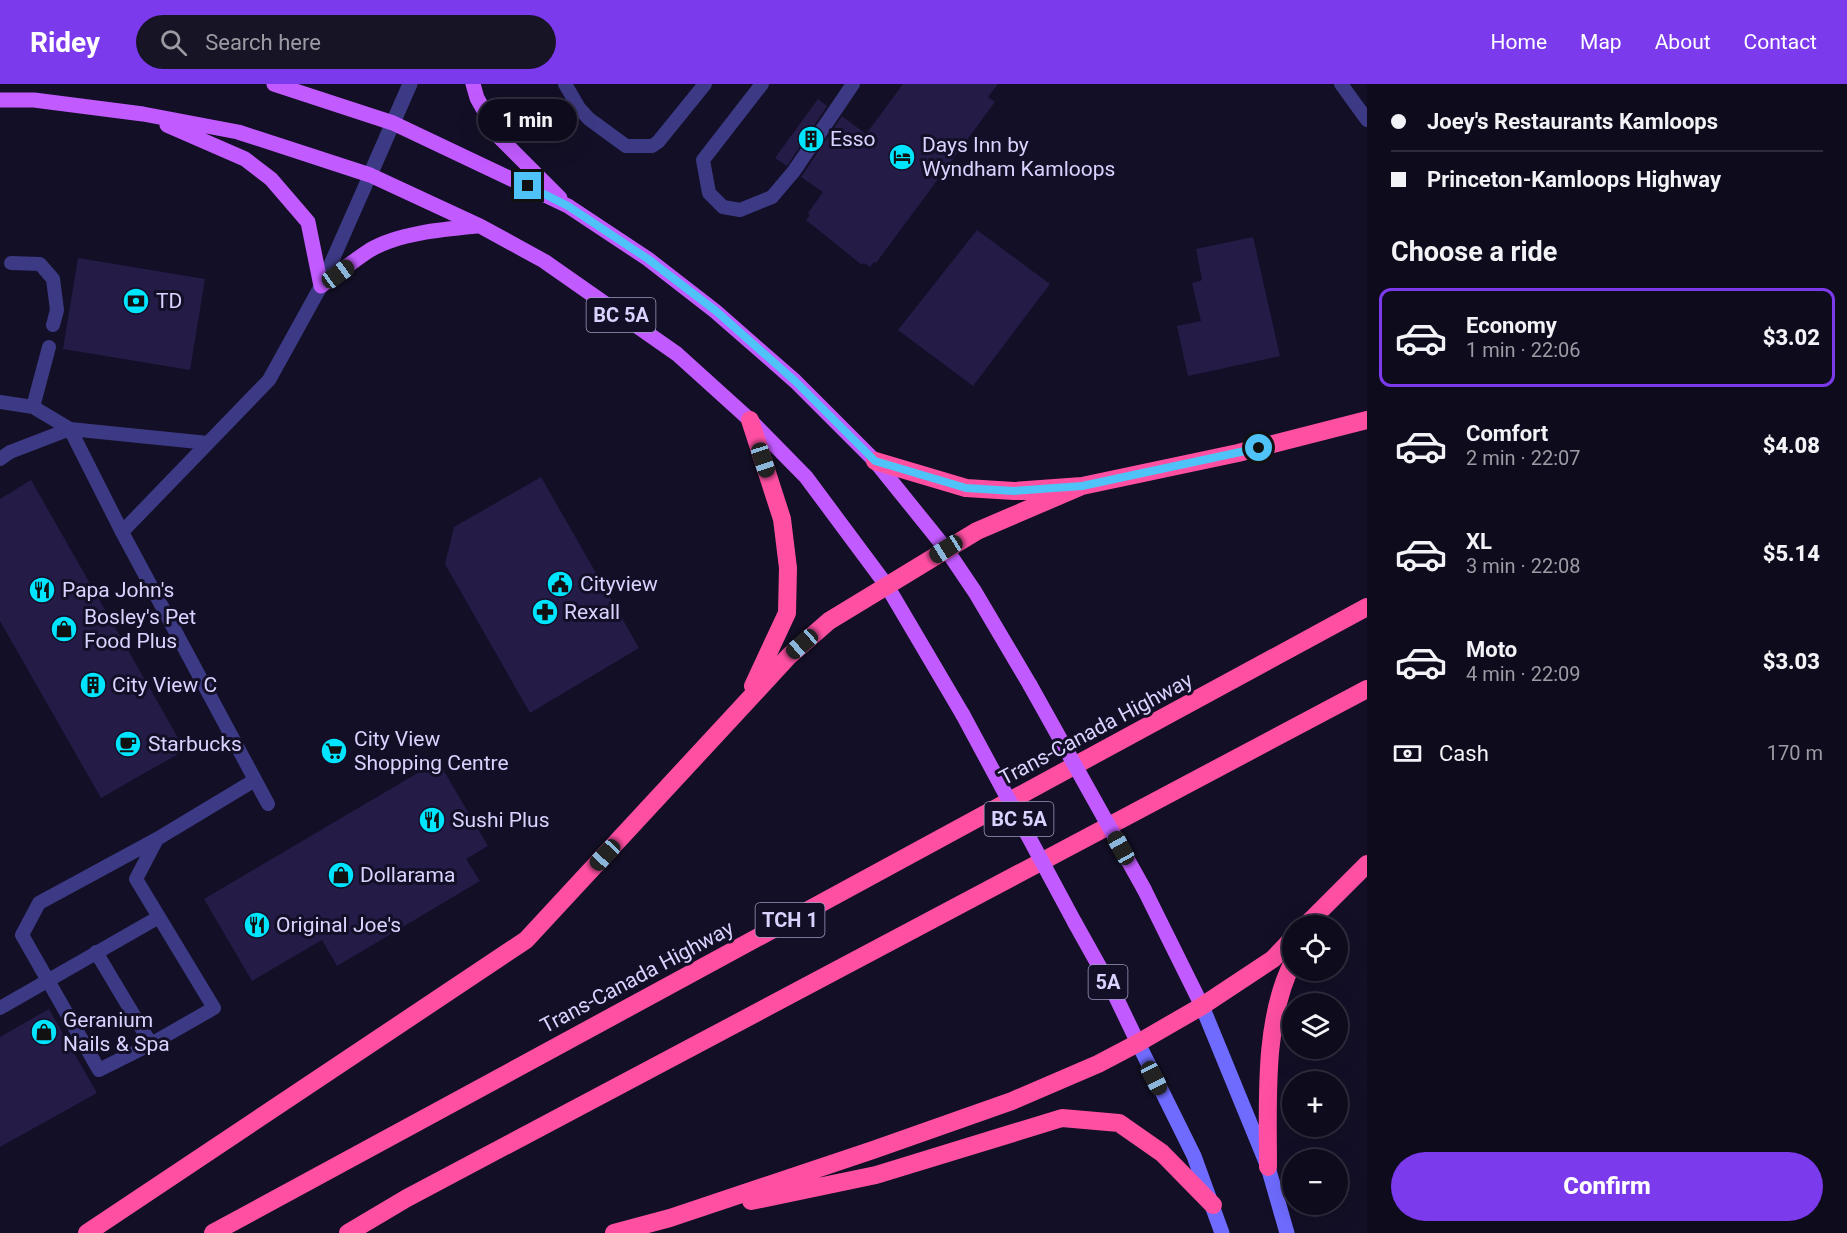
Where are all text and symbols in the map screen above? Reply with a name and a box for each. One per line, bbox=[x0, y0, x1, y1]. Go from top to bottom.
search box bbox=[136, 15, 556, 69]
text: Ridey bbox=[30, 26, 100, 59]
icon: search bbox=[157, 26, 190, 59]
text: Search here bbox=[205, 30, 321, 55]
text: Home bbox=[1491, 30, 1547, 54]
text: Map bbox=[1580, 30, 1622, 54]
text: About bbox=[1655, 30, 1711, 54]
text: Contact bbox=[1744, 30, 1817, 54]
callout: 1 min bbox=[478, 99, 578, 141]
text: 1 min bbox=[502, 108, 553, 132]
text: Joey's Restaurants Kamloops bbox=[1427, 109, 1718, 134]
building icon: Esso bbox=[796, 124, 826, 154]
place label: Esso bbox=[830, 127, 876, 151]
place label: Days Inn by Wyndham Kamloops bbox=[922, 133, 1115, 181]
hotel icon: Days Inn by Wyndham Kamloops bbox=[887, 142, 917, 172]
text: Princeton-Kamloops Highway bbox=[1427, 167, 1721, 192]
route end bbox=[514, 172, 541, 199]
text: Choose a ride bbox=[1391, 236, 1557, 268]
car bbox=[318, 256, 358, 292]
bank icon: TD bbox=[121, 286, 151, 316]
place label: TD bbox=[156, 289, 182, 313]
road number: BC 5A bbox=[586, 298, 656, 332]
icon: car bbox=[1394, 311, 1448, 365]
text: Economy bbox=[1466, 313, 1557, 338]
text: $3.02 bbox=[1763, 325, 1820, 350]
text: 1 min · 22:06 bbox=[1466, 338, 1581, 362]
icon: car bbox=[1394, 419, 1448, 473]
text: Comfort bbox=[1466, 421, 1548, 446]
text: $4.08 bbox=[1763, 433, 1820, 458]
route start bbox=[1245, 434, 1272, 461]
car bbox=[749, 440, 777, 480]
text: 2 min · 22:07 bbox=[1466, 446, 1581, 470]
icon: car bbox=[1394, 527, 1448, 581]
text: XL bbox=[1466, 529, 1492, 554]
car bbox=[926, 532, 966, 566]
text: $5.14 bbox=[1763, 541, 1820, 566]
text: 3 min · 22:08 bbox=[1466, 554, 1581, 578]
public building icon: Cityview bbox=[545, 569, 575, 599]
place label: Cityview bbox=[580, 572, 658, 596]
restaurant icon: Papa John's bbox=[27, 575, 57, 605]
place label: Papa John's bbox=[62, 578, 174, 602]
pharmacy icon: Rexall bbox=[530, 597, 560, 627]
place label: Rexall bbox=[564, 600, 620, 624]
place label: Bosley's Pet Food Plus bbox=[84, 605, 196, 653]
shop icon: Bosley's Pet Food Plus bbox=[49, 614, 79, 644]
car bbox=[783, 625, 821, 663]
icon: car bbox=[1394, 635, 1448, 689]
text: Moto bbox=[1466, 637, 1517, 662]
text: $3.03 bbox=[1763, 649, 1820, 674]
text: 4 min · 22:09 bbox=[1466, 662, 1581, 686]
street label: Trans-Canada Highway bbox=[995, 668, 1197, 790]
building icon: City View C bbox=[78, 670, 108, 700]
place label: City View C bbox=[112, 673, 217, 697]
place label: City View Shopping Centre bbox=[354, 727, 509, 775]
cafe icon: Starbucks bbox=[113, 729, 143, 759]
place label: Starbucks bbox=[148, 732, 242, 756]
supermarket icon: City View Shopping Centre bbox=[319, 736, 349, 766]
icon: cash bbox=[1391, 737, 1424, 770]
text: Cash bbox=[1439, 741, 1489, 766]
text: 170 m bbox=[1767, 741, 1823, 765]
road number: BC 5A bbox=[984, 802, 1054, 836]
restaurant icon: Sushi Plus bbox=[417, 805, 447, 835]
place label: Sushi Plus bbox=[452, 808, 550, 832]
car bbox=[1104, 828, 1138, 868]
car bbox=[586, 836, 624, 874]
shop icon: Dollarama bbox=[326, 860, 356, 890]
place label: Dollarama bbox=[360, 863, 455, 887]
road number: TCH 1 bbox=[756, 903, 824, 937]
restaurant icon: Original Joe's bbox=[242, 910, 272, 940]
place label: Original Joe's bbox=[276, 913, 401, 937]
map controls bbox=[1282, 915, 1348, 1215]
button: locate bbox=[1282, 915, 1348, 981]
street label: Trans-Canada Highway bbox=[536, 916, 738, 1038]
road number: 5A bbox=[1088, 965, 1128, 999]
button: layers bbox=[1282, 993, 1348, 1059]
place label: Geranium Nails & Spa bbox=[63, 1008, 170, 1056]
shop icon: Geranium Nails & Spa bbox=[29, 1017, 59, 1047]
car bbox=[1138, 1058, 1170, 1098]
button: + bbox=[1282, 1071, 1348, 1137]
button: − bbox=[1282, 1149, 1348, 1215]
button: Confirm bbox=[1391, 1152, 1823, 1221]

